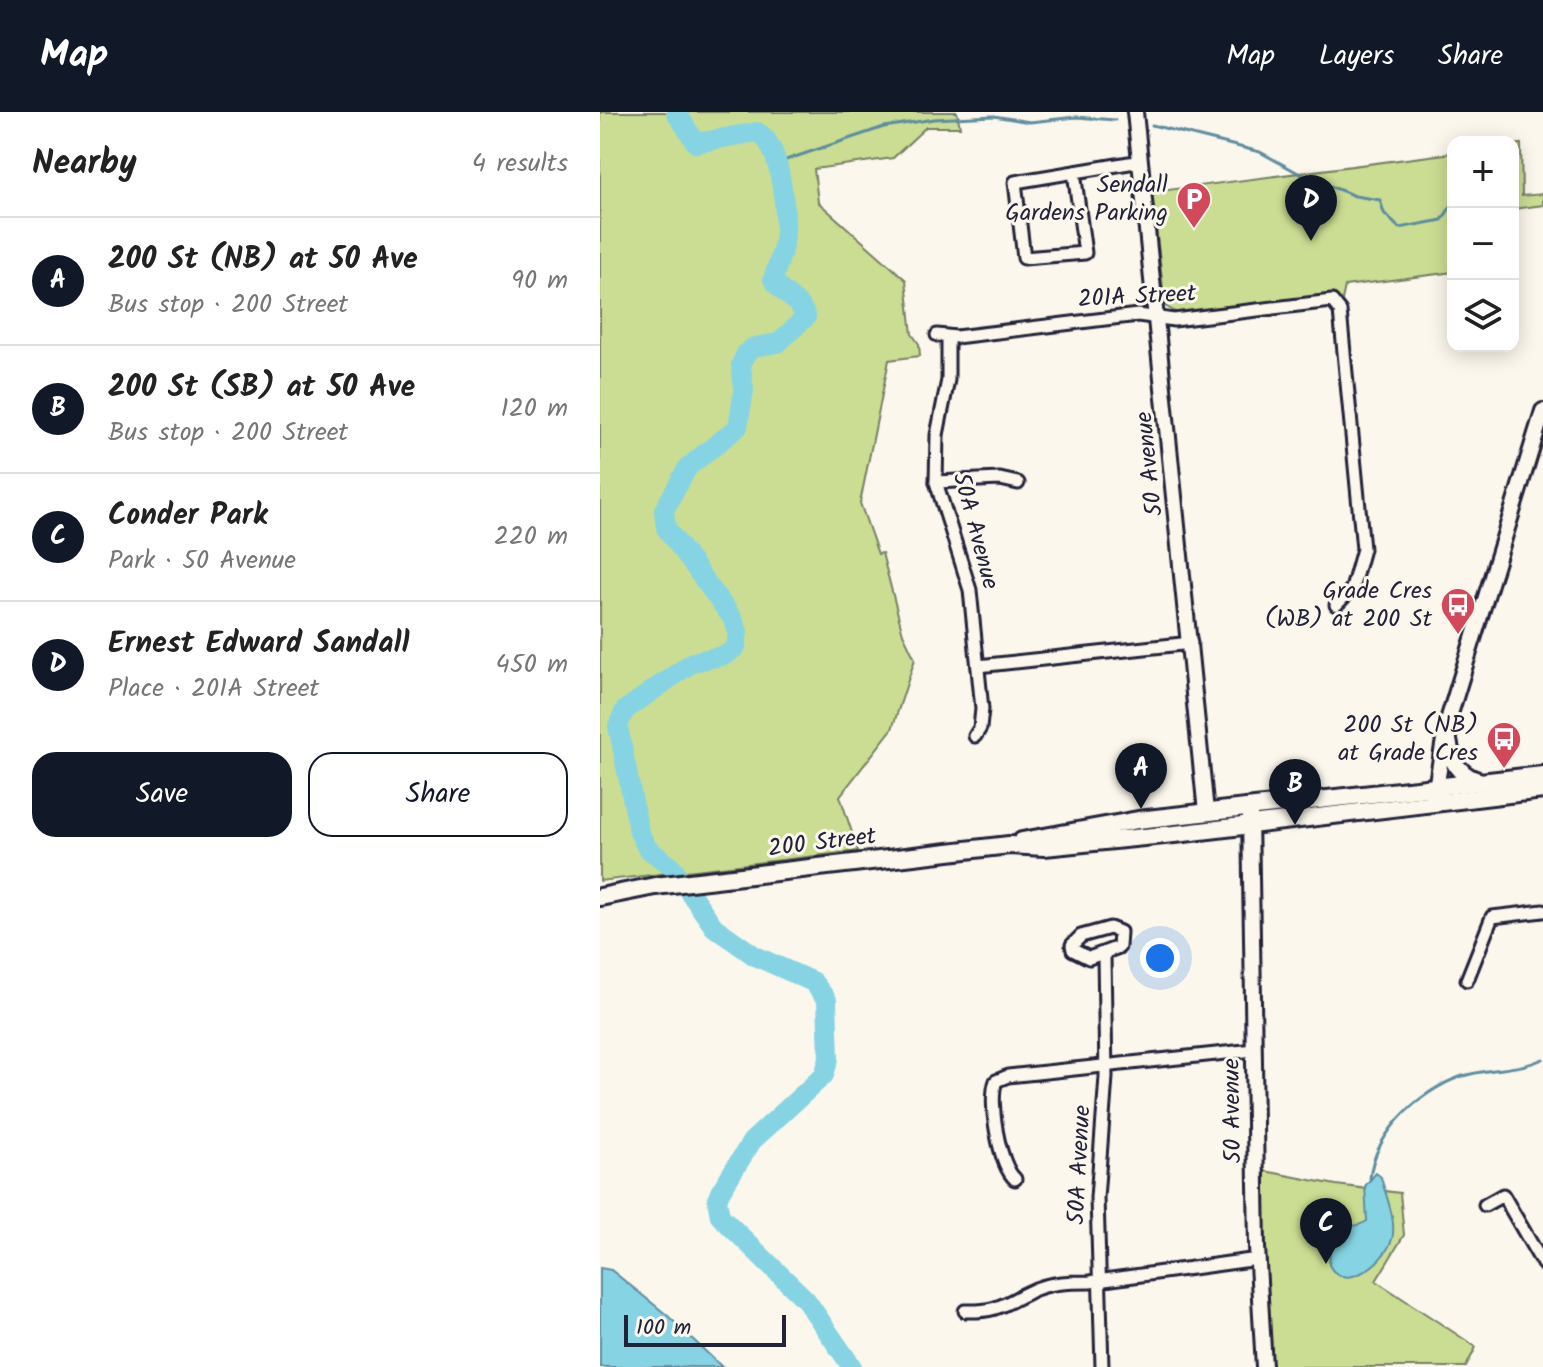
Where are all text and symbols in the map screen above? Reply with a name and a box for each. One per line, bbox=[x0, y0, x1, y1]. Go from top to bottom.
text: Map bbox=[40, 26, 109, 86]
text: Map bbox=[1226, 34, 1275, 79]
text: Layers bbox=[1319, 34, 1394, 79]
text: Share bbox=[1438, 34, 1503, 79]
map controls bbox=[1447, 136, 1519, 352]
button: + bbox=[1447, 136, 1519, 208]
text: Nearby bbox=[32, 137, 137, 191]
text: 4 results bbox=[472, 143, 568, 185]
place label: Sendall Gardens Parking bbox=[1005, 166, 1168, 233]
pin: D bbox=[1285, 175, 1337, 241]
parking icon: Sendall Gardens Parking bbox=[1175, 180, 1213, 230]
button: − bbox=[1447, 208, 1519, 280]
text: 200 St (NB) at 50 Ave bbox=[108, 236, 418, 284]
text: A bbox=[50, 260, 66, 302]
text: 90 m bbox=[511, 260, 568, 302]
street label: 201A Street bbox=[1077, 274, 1198, 320]
button: layers bbox=[1447, 280, 1519, 352]
text: Bus stop · 200 Street bbox=[108, 284, 348, 326]
text: 200 St (SB) at 50 Ave bbox=[108, 364, 415, 412]
text: B bbox=[50, 388, 66, 430]
text: 120 m bbox=[501, 388, 568, 430]
street label: 50 Avenue bbox=[1125, 409, 1175, 518]
text: Bus stop · 200 Street bbox=[108, 412, 348, 454]
street label: 50A Avenue bbox=[941, 468, 1009, 594]
text: Conder Park bbox=[108, 492, 267, 540]
text: C bbox=[50, 516, 66, 558]
text: 220 m bbox=[494, 516, 568, 558]
text: Park · 50 Avenue bbox=[108, 540, 296, 582]
place label: Grade Cres (WB) at 200 St bbox=[1265, 572, 1433, 639]
bus stop icon: Grade Cres (WB) at 200 St bbox=[1439, 586, 1477, 636]
text: Ernest Edward Sandall bbox=[108, 620, 410, 668]
text: D bbox=[49, 644, 67, 686]
text: 450 m bbox=[496, 644, 568, 686]
text: Place · 201A Street bbox=[108, 668, 319, 710]
place label: 200 St (NB) at Grade Cres bbox=[1338, 706, 1478, 773]
bus stop icon: 200 St (NB) at Grade Cres bbox=[1485, 720, 1523, 770]
pin: A bbox=[1115, 743, 1167, 809]
button: Save bbox=[32, 752, 292, 837]
button: Share bbox=[308, 752, 568, 837]
pin: B bbox=[1269, 759, 1321, 825]
street label: 200 Street bbox=[766, 817, 879, 869]
your location bbox=[1140, 938, 1180, 978]
street label: 50 Avenue bbox=[1213, 1058, 1253, 1164]
street label: 50A Avenue bbox=[1057, 1104, 1103, 1226]
pin: C bbox=[1300, 1198, 1352, 1264]
scale bar bbox=[624, 1311, 786, 1347]
text: 100 m bbox=[636, 1311, 691, 1346]

